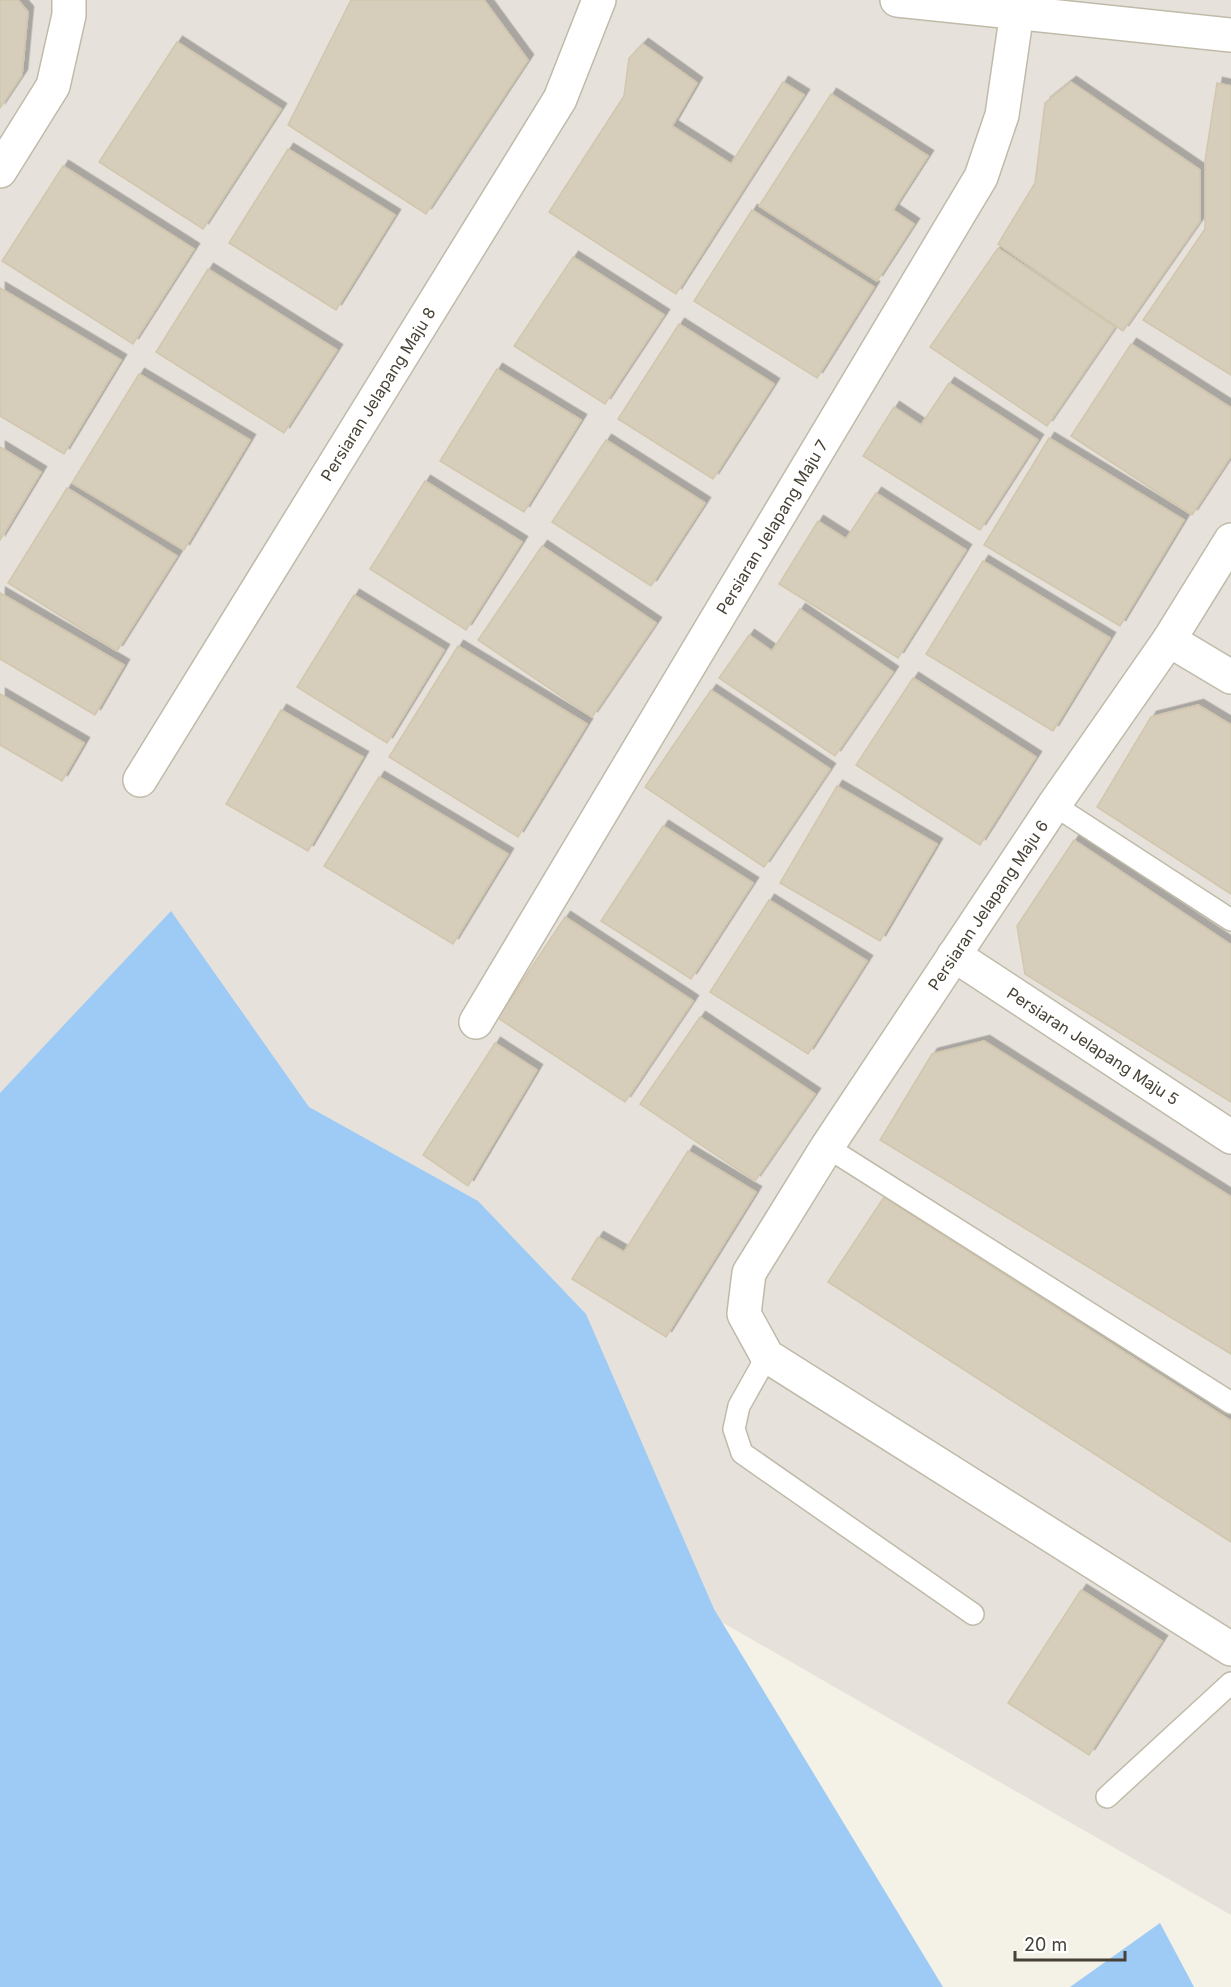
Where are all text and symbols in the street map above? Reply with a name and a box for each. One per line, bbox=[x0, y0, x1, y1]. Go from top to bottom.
street label: Persiaran Jelapang Maju 8 bbox=[316, 303, 440, 485]
street label: Persiaran Jelapang Maju 7 bbox=[712, 436, 832, 618]
street label: Persiaran Jelapang Maju 6 bbox=[924, 816, 1052, 994]
street label: Persiaran Jelapang Maju 5 bbox=[1003, 983, 1183, 1109]
scale bar bbox=[1015, 1924, 1124, 1962]
text: 20 m bbox=[1024, 1934, 1067, 1955]

